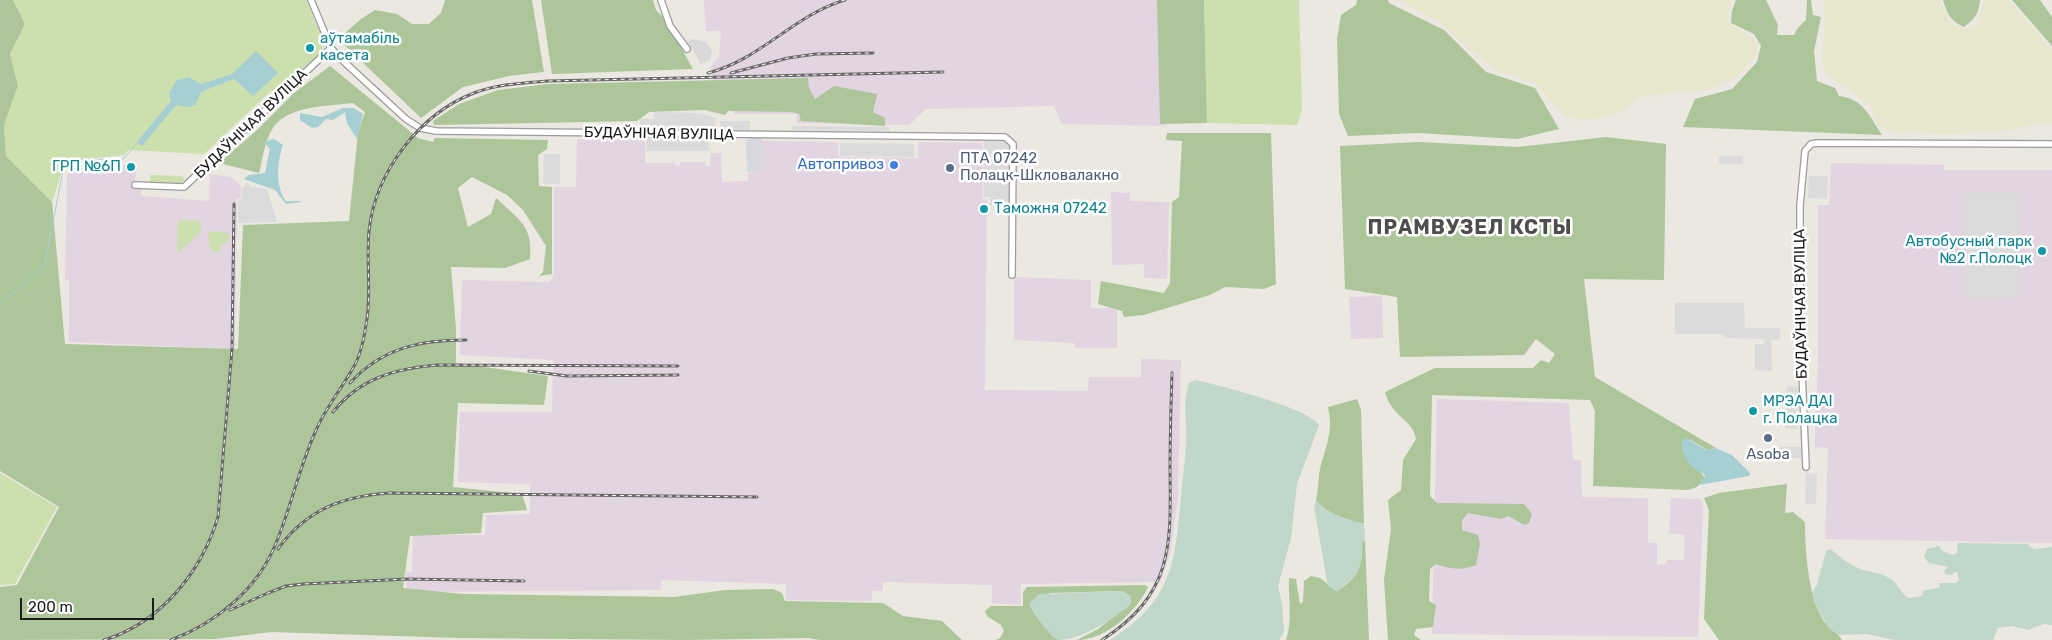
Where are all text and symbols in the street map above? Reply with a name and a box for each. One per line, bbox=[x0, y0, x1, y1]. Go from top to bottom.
place label: аўтамабіль касета bbox=[320, 30, 400, 65]
marker: аўтамабіль касета bbox=[304, 42, 316, 54]
street label: БУДАЎНІЧАЯ ВУЛІЦА bbox=[191, 65, 311, 183]
street label: БУДАЎНІЧАЯ ВУЛІЦА bbox=[584, 124, 734, 144]
place label: ПТА 07242 Полацк-Шкловалакно bbox=[960, 150, 1119, 185]
place label: Автопривоз bbox=[798, 156, 884, 174]
place label: ГРП №6П bbox=[52, 158, 121, 176]
marker: Автопривоз bbox=[888, 159, 900, 171]
marker: ГРП №6П bbox=[125, 161, 137, 173]
marker: ПТА 07242 Полацк-Шкловалакно bbox=[944, 162, 956, 174]
place label: Таможня 07242 bbox=[994, 200, 1107, 218]
marker: Таможня 07242 bbox=[978, 203, 990, 215]
district label: ПРАМВУЗЕЛ КСТЫ bbox=[1366, 216, 1574, 240]
street label: БУДАЎНІЧАЯ ВУЛІЦА bbox=[1791, 229, 1811, 379]
place label: Автобусный парк №2 г.Полоцк bbox=[1906, 233, 2032, 268]
marker: Автобусный парк №2 г.Полоцк bbox=[2036, 245, 2048, 257]
place label: МРЭА ДАІ г. Полацка bbox=[1763, 393, 1837, 428]
marker: МРЭА ДАІ г. Полацка bbox=[1747, 405, 1759, 417]
marker: Asoba bbox=[1762, 432, 1774, 444]
place label: Asoba bbox=[1746, 446, 1790, 464]
scale bar bbox=[22, 588, 156, 620]
text: 200 m bbox=[28, 598, 73, 616]

